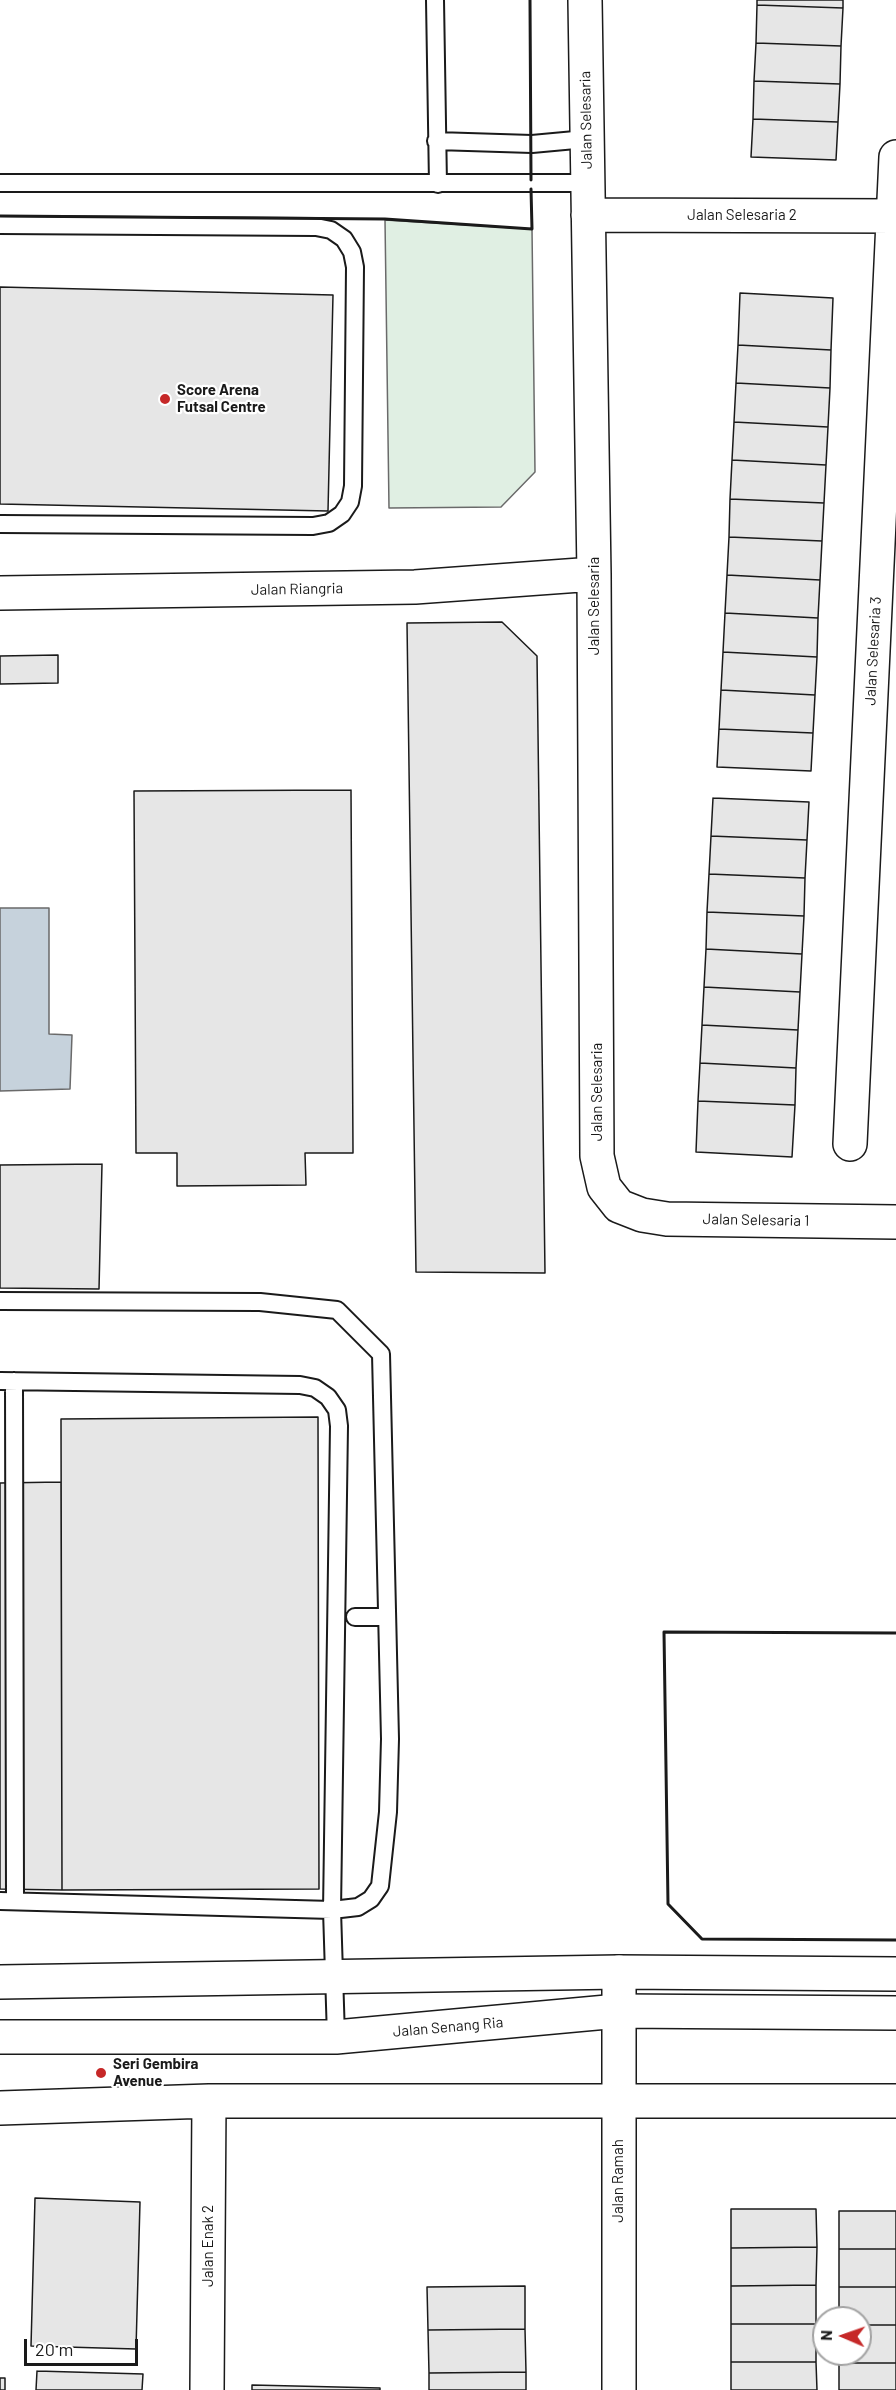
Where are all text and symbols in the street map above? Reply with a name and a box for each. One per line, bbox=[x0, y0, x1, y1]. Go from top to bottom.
street label: Jalan Selesaria bbox=[576, 71, 596, 169]
street label: Jalan Selesaria 2 bbox=[687, 206, 797, 224]
place label: Score Arena Futsal Centre bbox=[177, 381, 266, 416]
marker: Score Arena Futsal Centre bbox=[158, 392, 172, 406]
street label: Jalan Selesaria bbox=[585, 557, 603, 655]
street label: Jalan Riangria bbox=[251, 579, 343, 599]
street label: Jalan Selesaria 3 bbox=[861, 596, 885, 706]
street label: Jalan Selesaria bbox=[588, 1043, 606, 1141]
street label: Jalan Selesaria 1 bbox=[703, 1210, 809, 1230]
street label: Jalan Senang Ria bbox=[392, 2013, 504, 2041]
place label: Seri Gembira Avenue bbox=[113, 2055, 198, 2090]
marker: Seri Gembira Avenue bbox=[94, 2066, 108, 2080]
street label: Jalan Ramah bbox=[609, 2139, 627, 2223]
street label: Jalan Enak 2 bbox=[199, 2205, 217, 2287]
north arrow bbox=[812, 2306, 872, 2366]
scale bar bbox=[27, 2327, 141, 2365]
text: N bbox=[816, 2330, 835, 2341]
text: 20 m bbox=[35, 2338, 73, 2360]

